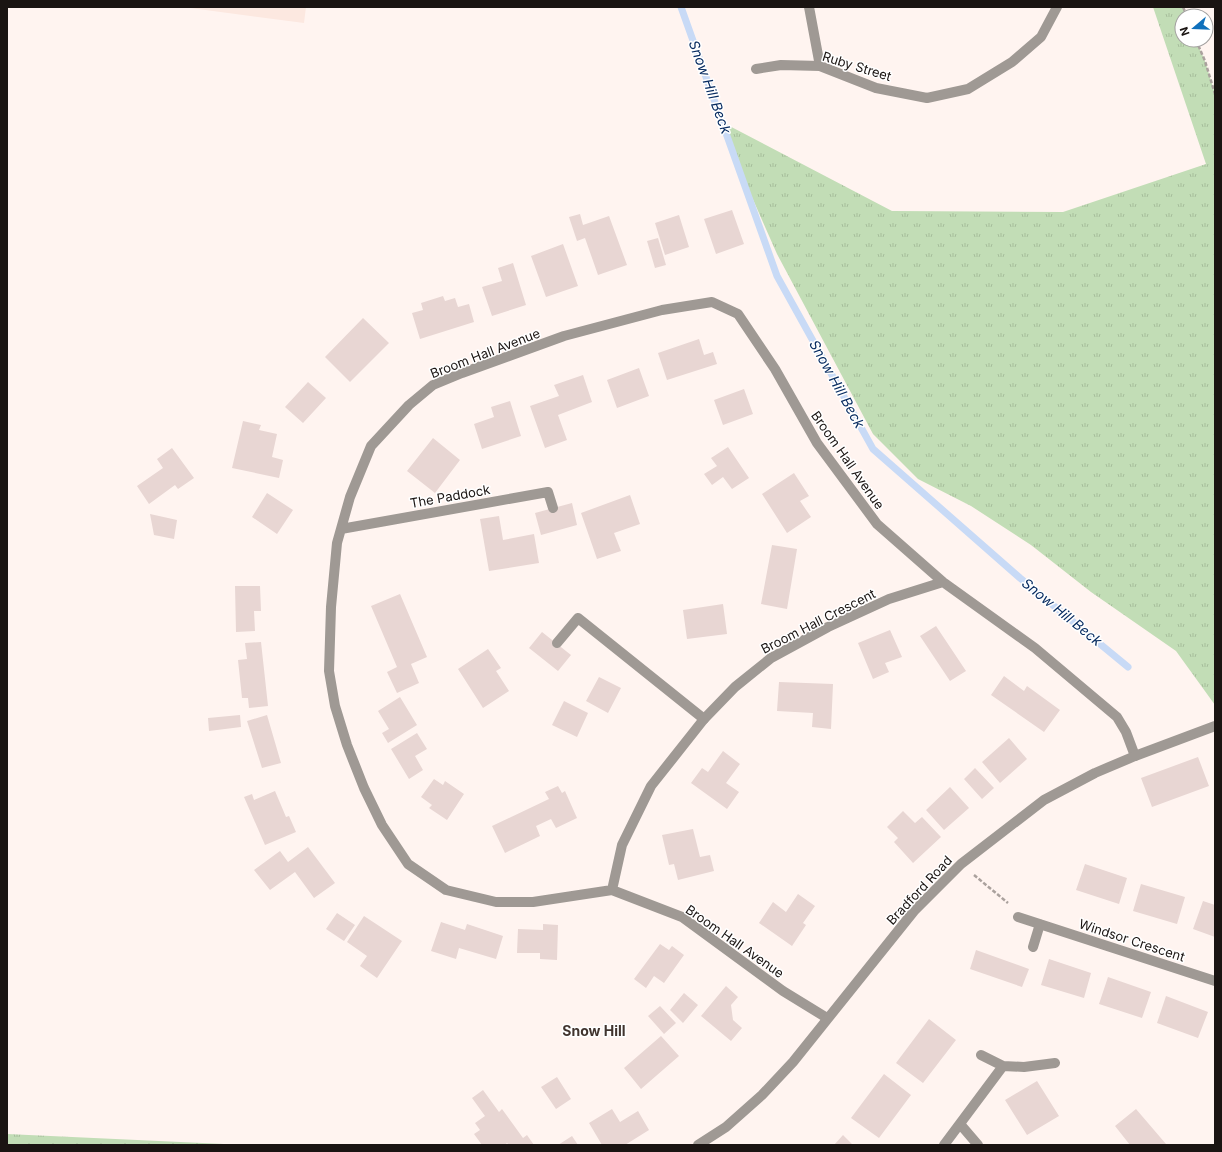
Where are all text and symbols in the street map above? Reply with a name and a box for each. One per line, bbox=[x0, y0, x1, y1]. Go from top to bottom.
north arrow bbox=[1174, 8, 1214, 48]
text: N bbox=[1177, 25, 1193, 38]
water label: Snow Hill Beck bbox=[686, 38, 735, 136]
street label: Ruby Street bbox=[821, 48, 893, 84]
street label: Broom Hall Avenue bbox=[428, 325, 542, 381]
water label: Snow Hill Beck bbox=[806, 337, 869, 431]
street label: Broom Hall Avenue bbox=[808, 408, 888, 512]
street label: The Paddock bbox=[409, 481, 491, 511]
water label: Snow Hill Beck bbox=[1019, 574, 1106, 649]
street label: Broom Hall Crescent bbox=[758, 585, 878, 657]
street label: Bradford Road bbox=[883, 852, 955, 928]
street label: Broom Hall Avenue bbox=[683, 901, 787, 981]
street label: Windsor Crescent bbox=[1077, 915, 1187, 965]
district label: Snow Hill bbox=[562, 1022, 626, 1039]

